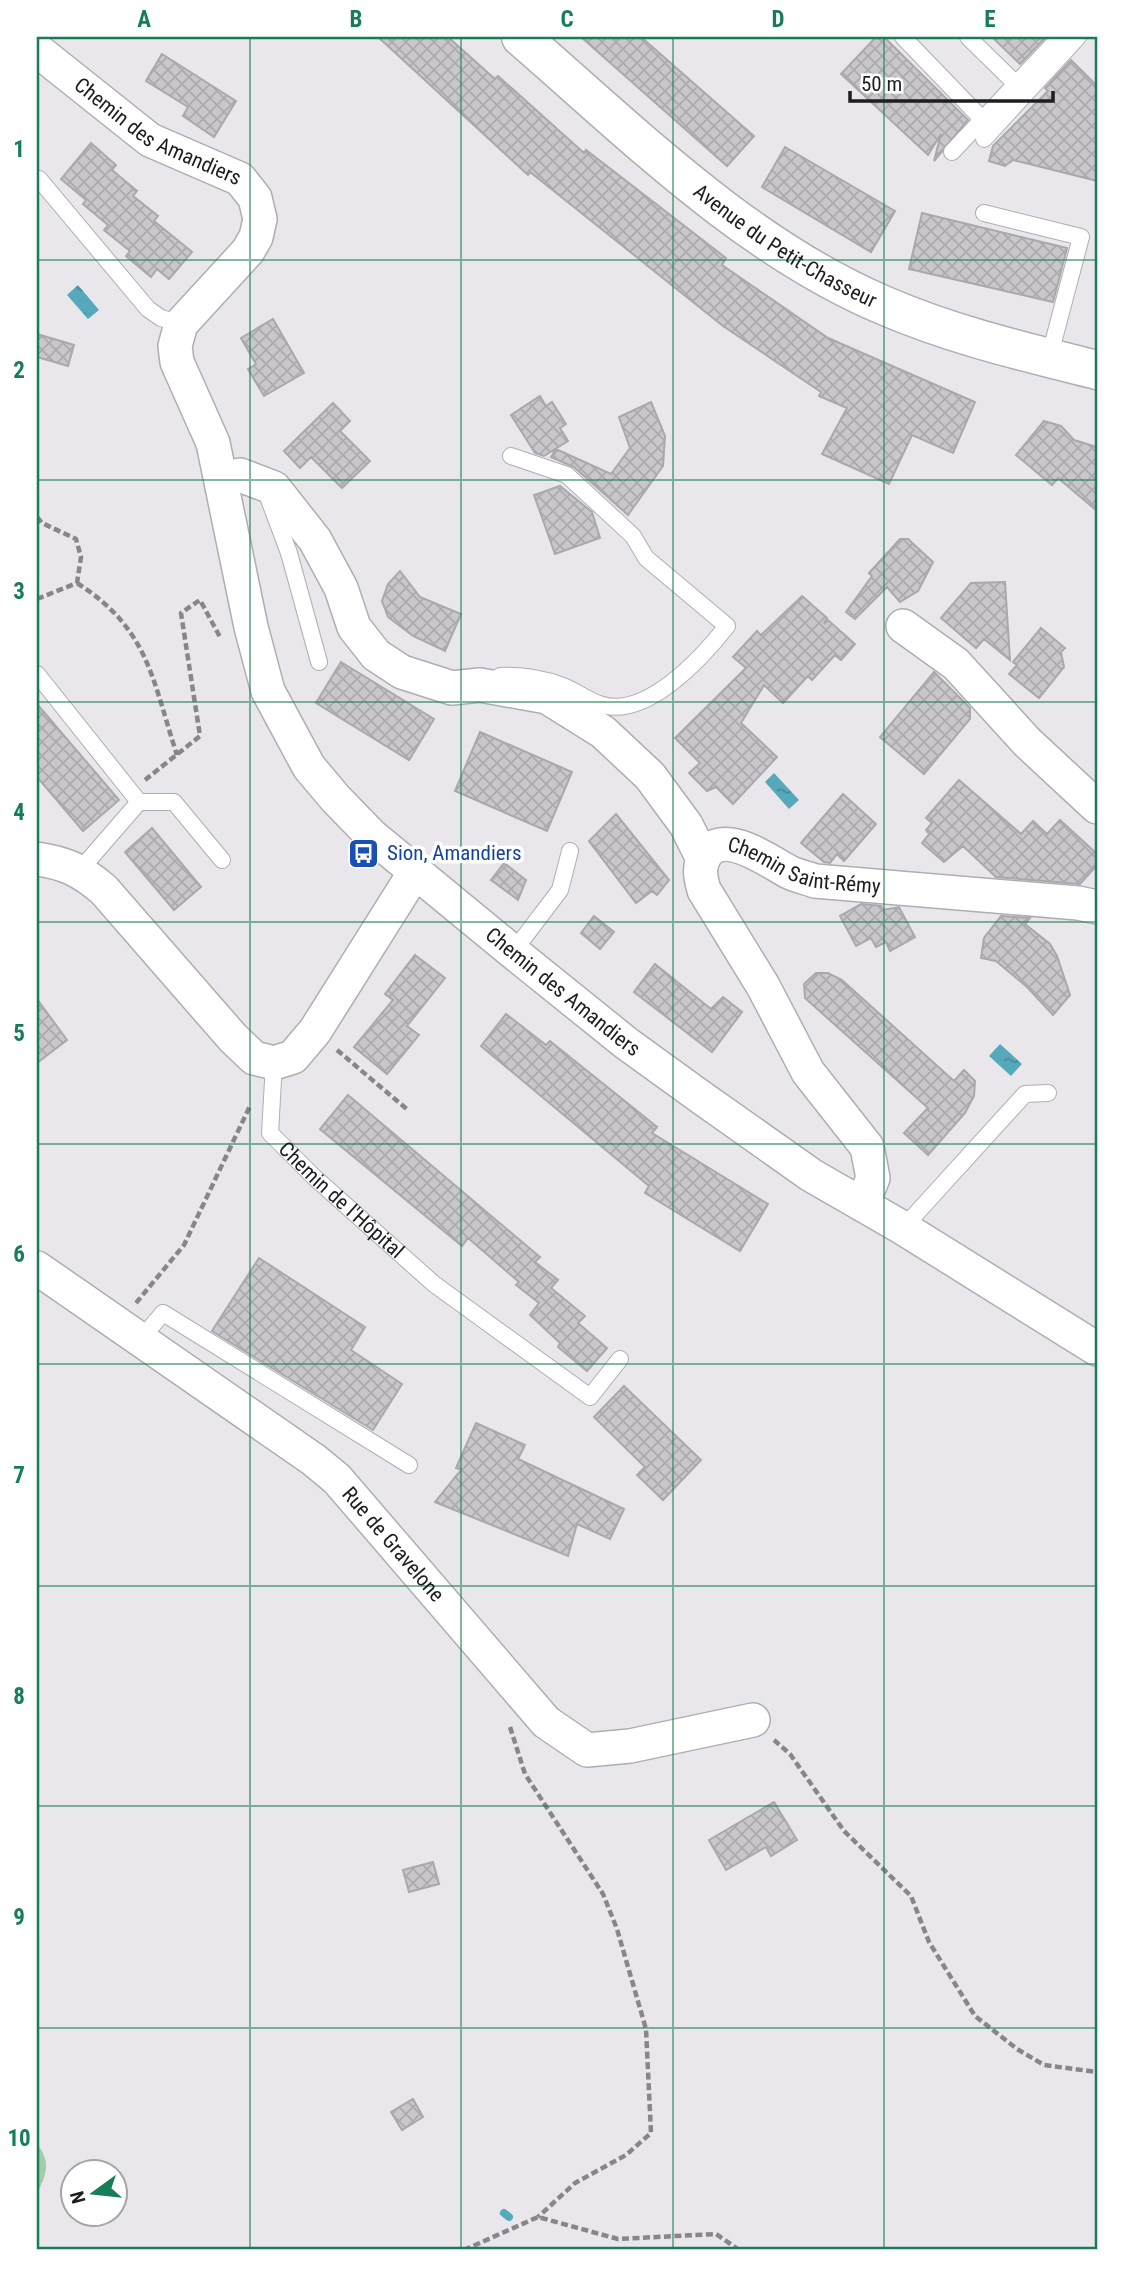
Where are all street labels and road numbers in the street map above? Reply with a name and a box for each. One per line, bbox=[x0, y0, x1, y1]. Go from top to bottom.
street label: Chemin des Amandiers bbox=[70, 73, 245, 190]
street label: Avenue du Petit-Chasseur bbox=[689, 179, 880, 313]
street label: Chemin Saint-Rémy bbox=[726, 832, 882, 898]
street label: Chemin des Amandiers bbox=[481, 923, 645, 1061]
street label: Chemin de l'Hôpital bbox=[274, 1137, 409, 1263]
street label: Rue de Gravelone bbox=[337, 1482, 449, 1607]

